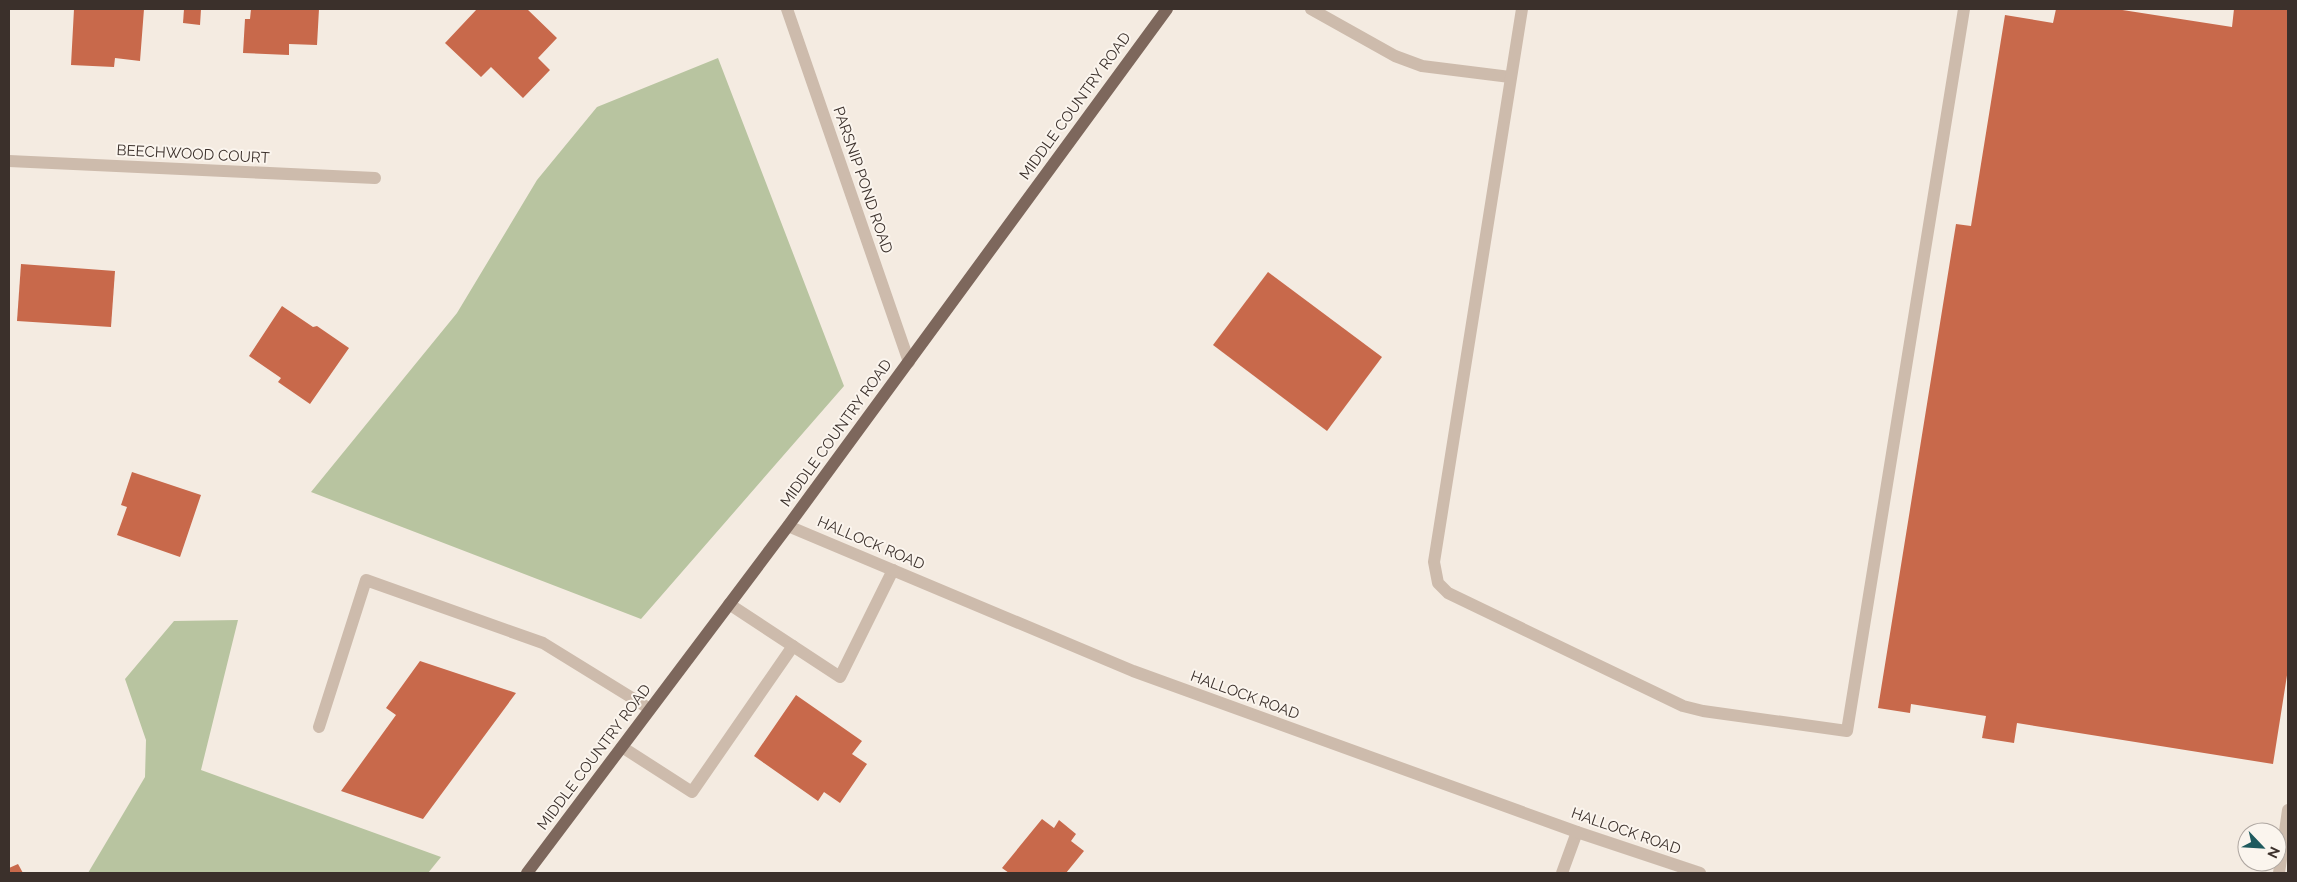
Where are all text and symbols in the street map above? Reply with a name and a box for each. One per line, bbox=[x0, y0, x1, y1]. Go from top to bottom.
street label: MIDDLE COUNTRY ROAD bbox=[1016, 29, 1135, 183]
street label: PARSNIP POND ROAD bbox=[829, 104, 897, 256]
street label: BEECHWOOD COURT bbox=[116, 141, 270, 167]
street label: MIDDLE COUNTRY ROAD bbox=[777, 356, 896, 510]
street label: HALLOCK ROAD bbox=[815, 512, 928, 574]
street label: HALLOCK ROAD bbox=[1188, 667, 1302, 723]
street label: MIDDLE COUNTRY ROAD bbox=[533, 680, 655, 833]
street label: HALLOCK ROAD bbox=[1569, 804, 1683, 858]
north arrow bbox=[2237, 822, 2287, 872]
text: N bbox=[2264, 844, 2283, 861]

